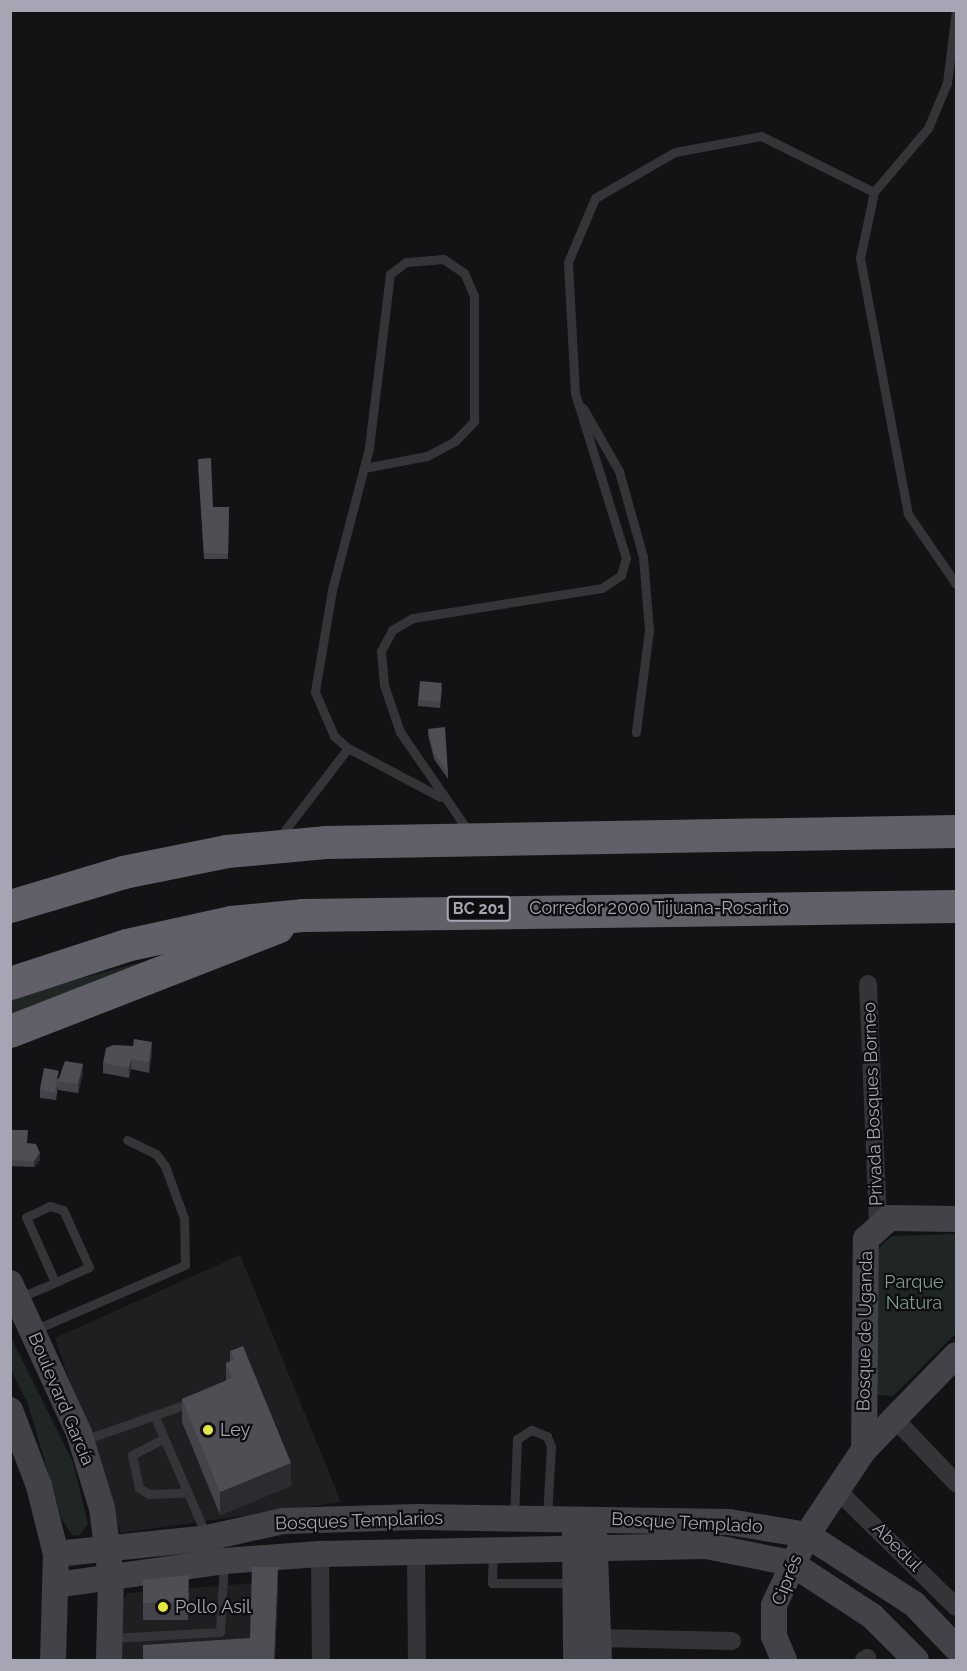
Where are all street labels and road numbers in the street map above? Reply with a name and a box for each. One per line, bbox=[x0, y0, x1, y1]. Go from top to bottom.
road number: BC 201 bbox=[446, 896, 512, 922]
street label: Corredor 2000 Tijuana-Rosarito bbox=[529, 897, 789, 919]
street label: Privada Bosques Borneo bbox=[859, 1002, 887, 1206]
street label: Bosque de Uganda bbox=[853, 1251, 877, 1411]
street label: Boulevard García bbox=[23, 1329, 99, 1469]
street label: Bosques Templarios bbox=[274, 1507, 444, 1535]
street label: Bosque Templado bbox=[610, 1508, 764, 1538]
street label: Abedul bbox=[868, 1518, 926, 1576]
street label: Ciprés bbox=[767, 1552, 807, 1608]

